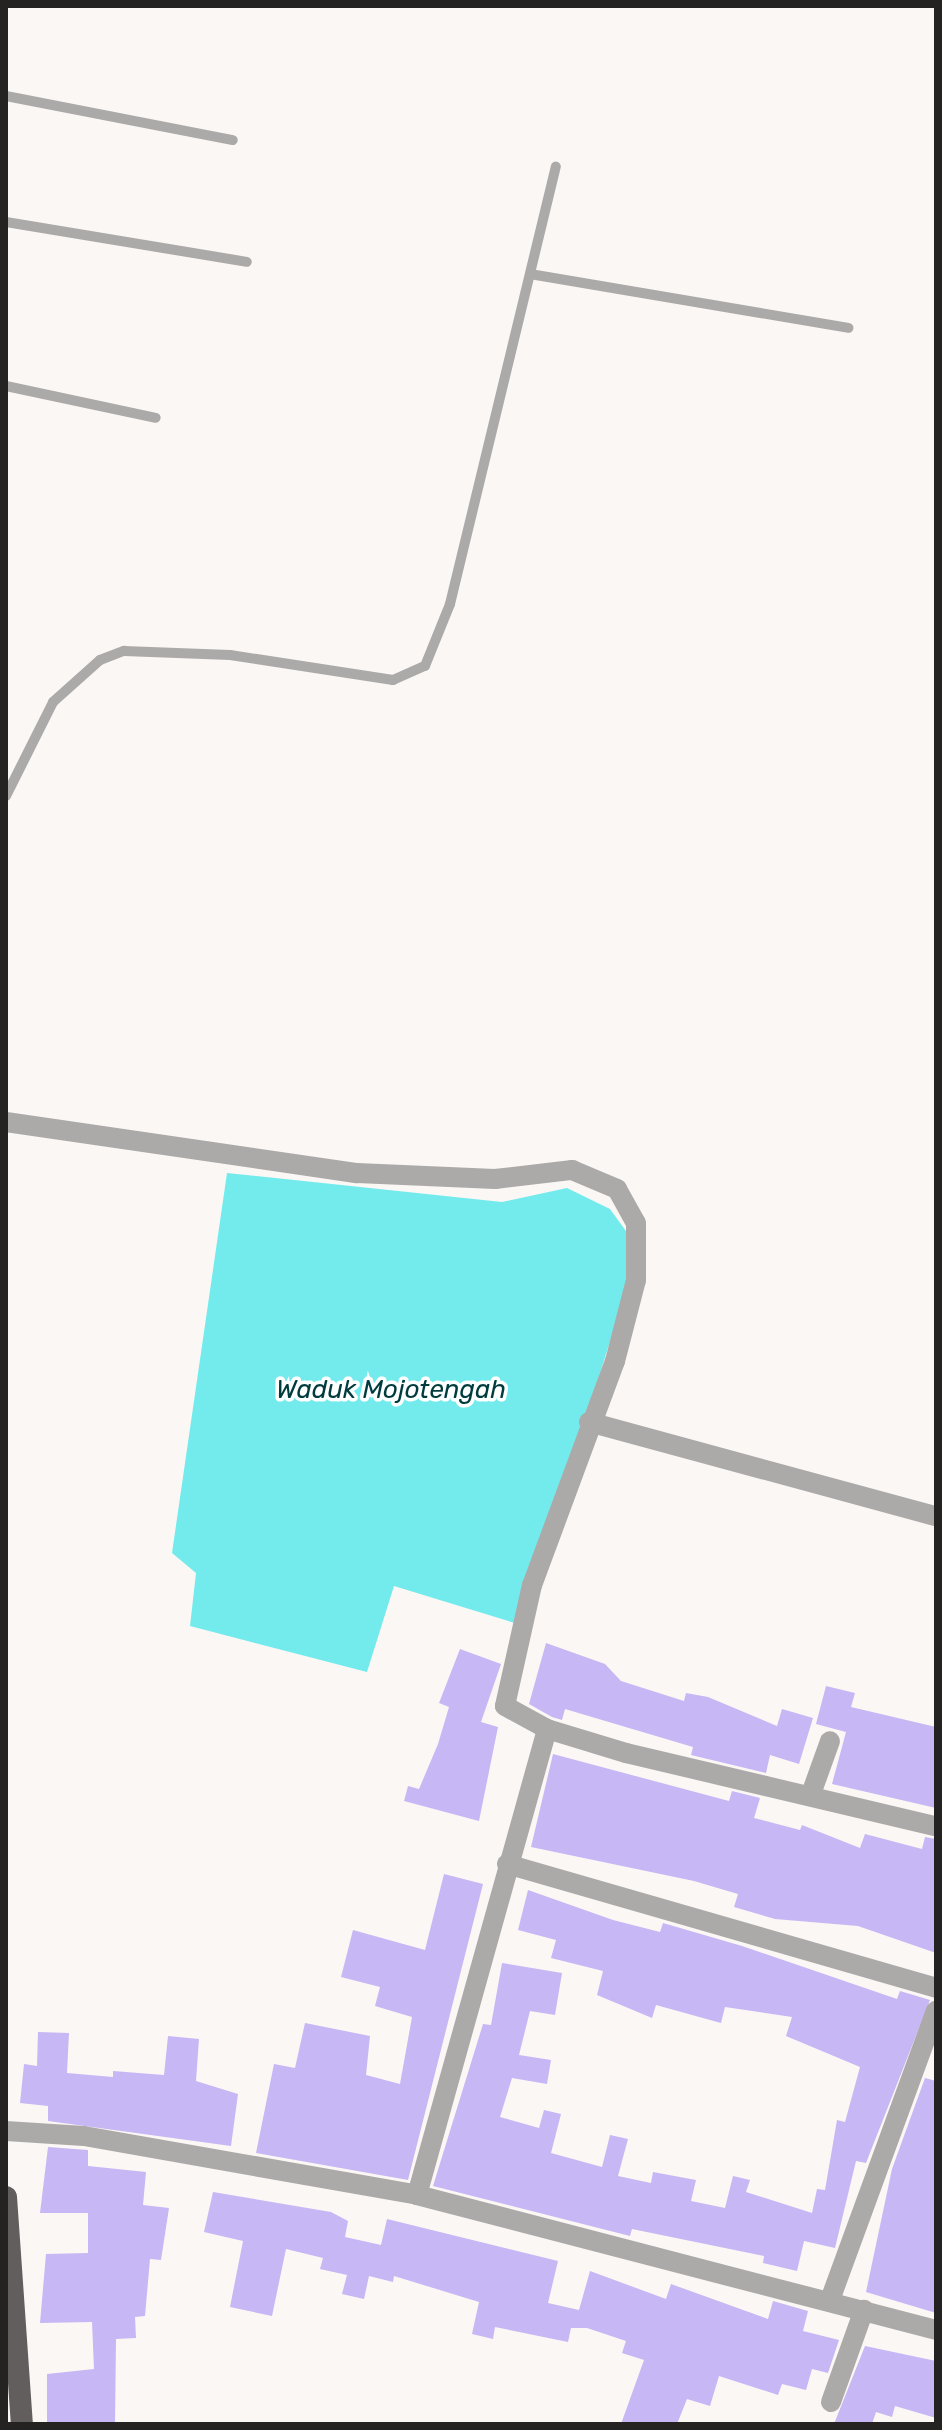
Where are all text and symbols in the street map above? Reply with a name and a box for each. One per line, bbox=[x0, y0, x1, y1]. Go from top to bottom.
water label: Waduk Mojotengah bbox=[276, 1374, 506, 1406]

